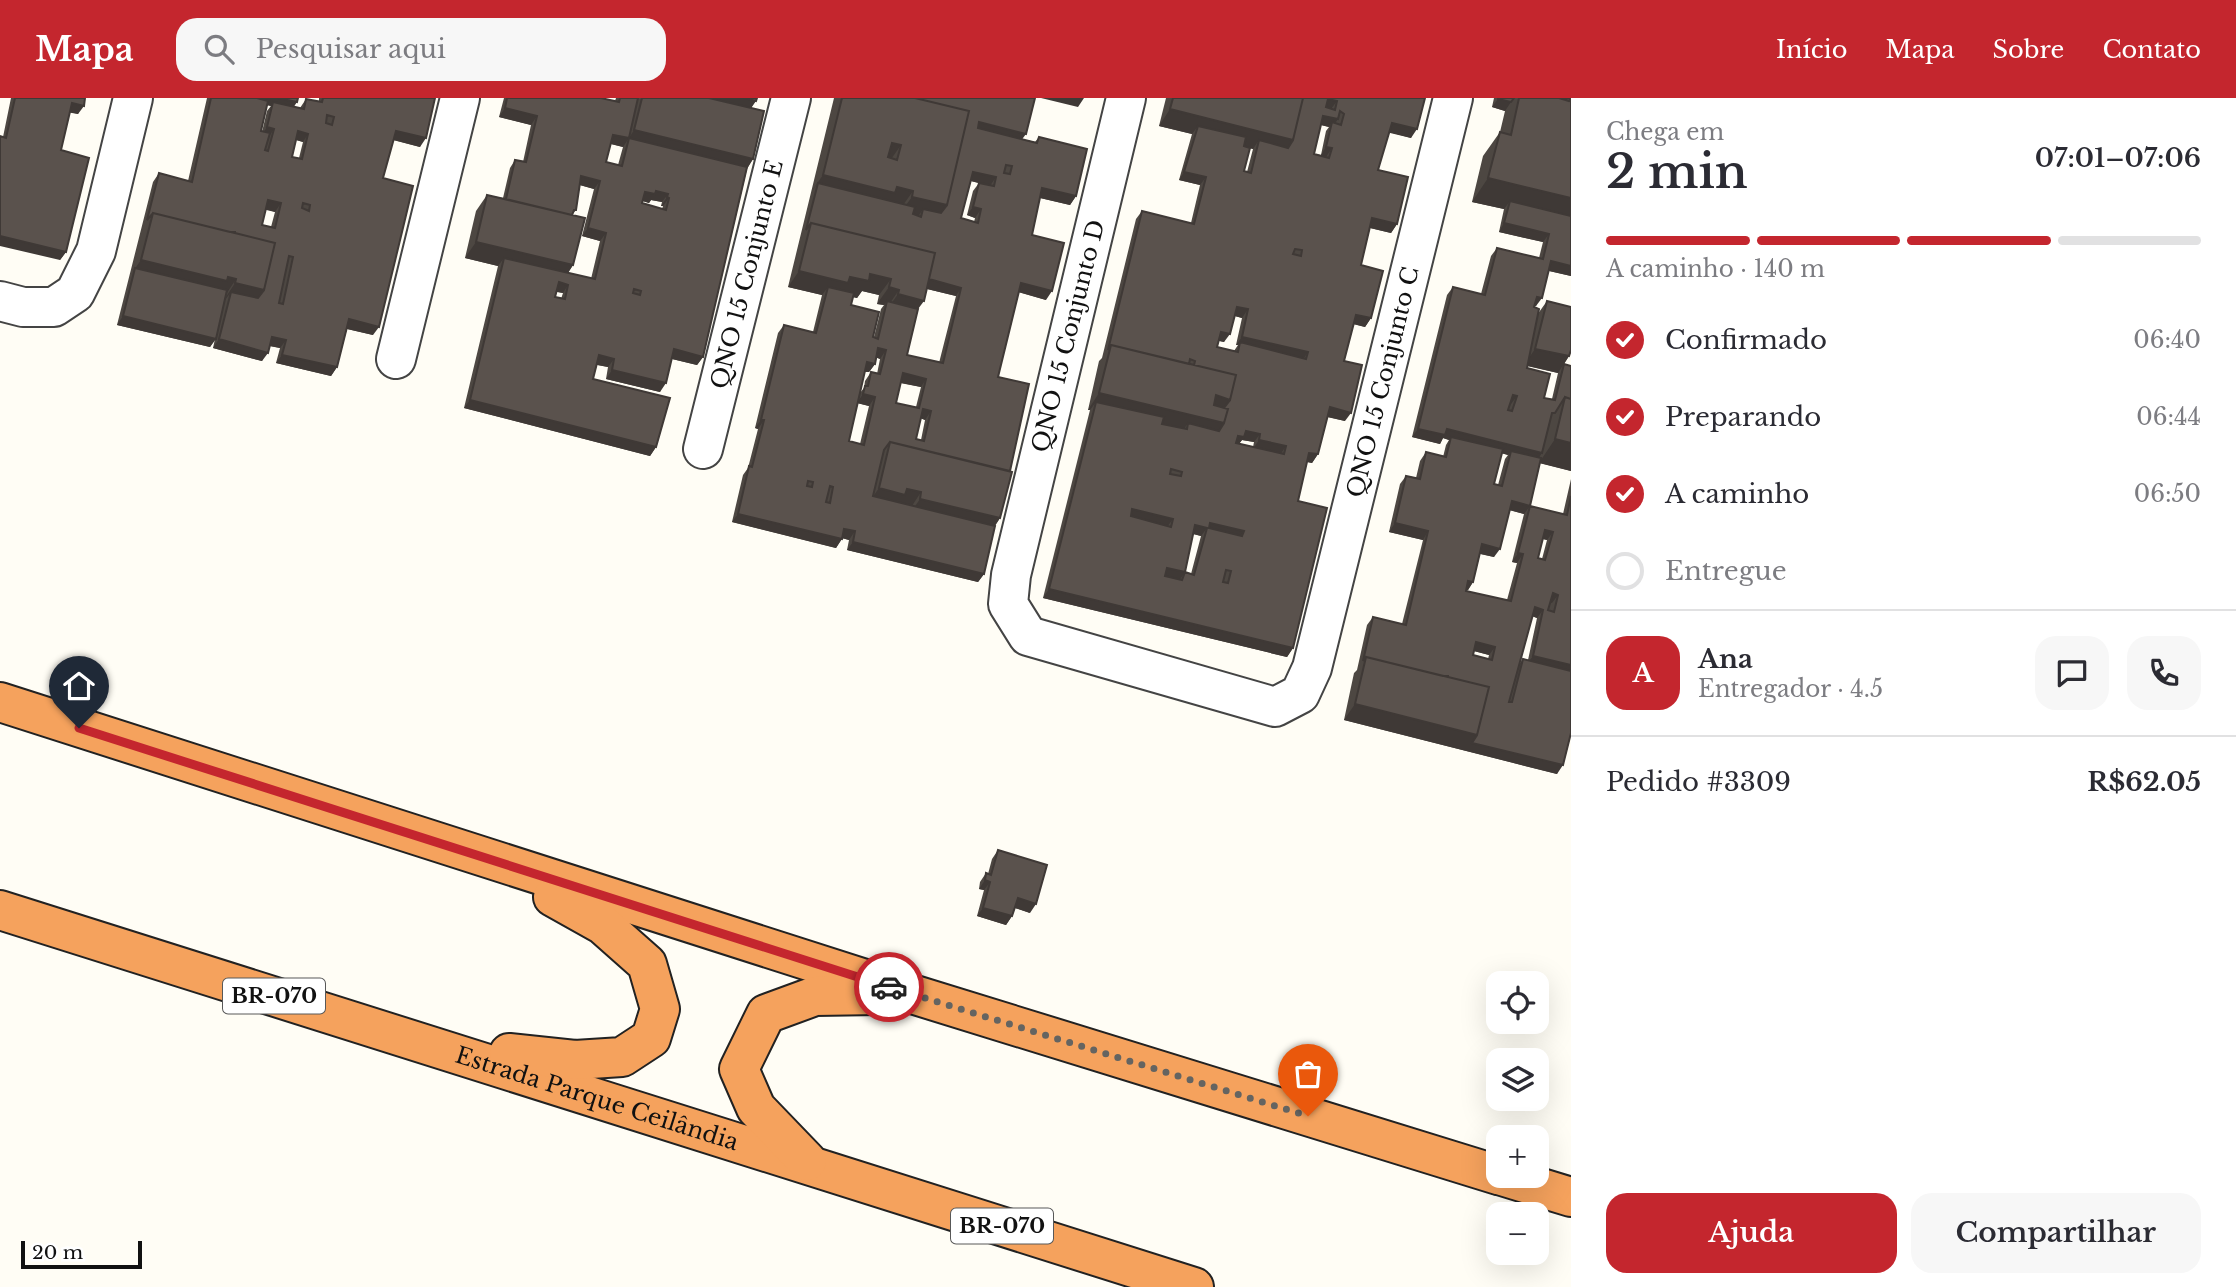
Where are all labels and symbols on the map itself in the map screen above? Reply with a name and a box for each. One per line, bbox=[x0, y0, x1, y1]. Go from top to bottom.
street label: QNO 15 Conjunto E bbox=[705, 157, 789, 392]
street label: QNO 15 Conjunto D bbox=[1026, 217, 1110, 455]
street label: QNO 15 Conjunto C bbox=[1341, 264, 1425, 500]
pin bbox=[49, 656, 109, 728]
courier bbox=[854, 952, 924, 1022]
road number: BR-070 bbox=[223, 978, 325, 1014]
street label: Estrada Parque Ceilândia bbox=[452, 1041, 742, 1156]
pin bbox=[1278, 1044, 1338, 1116]
road number: BR-070 bbox=[951, 1208, 1053, 1244]
scale bar bbox=[21, 1238, 142, 1270]

